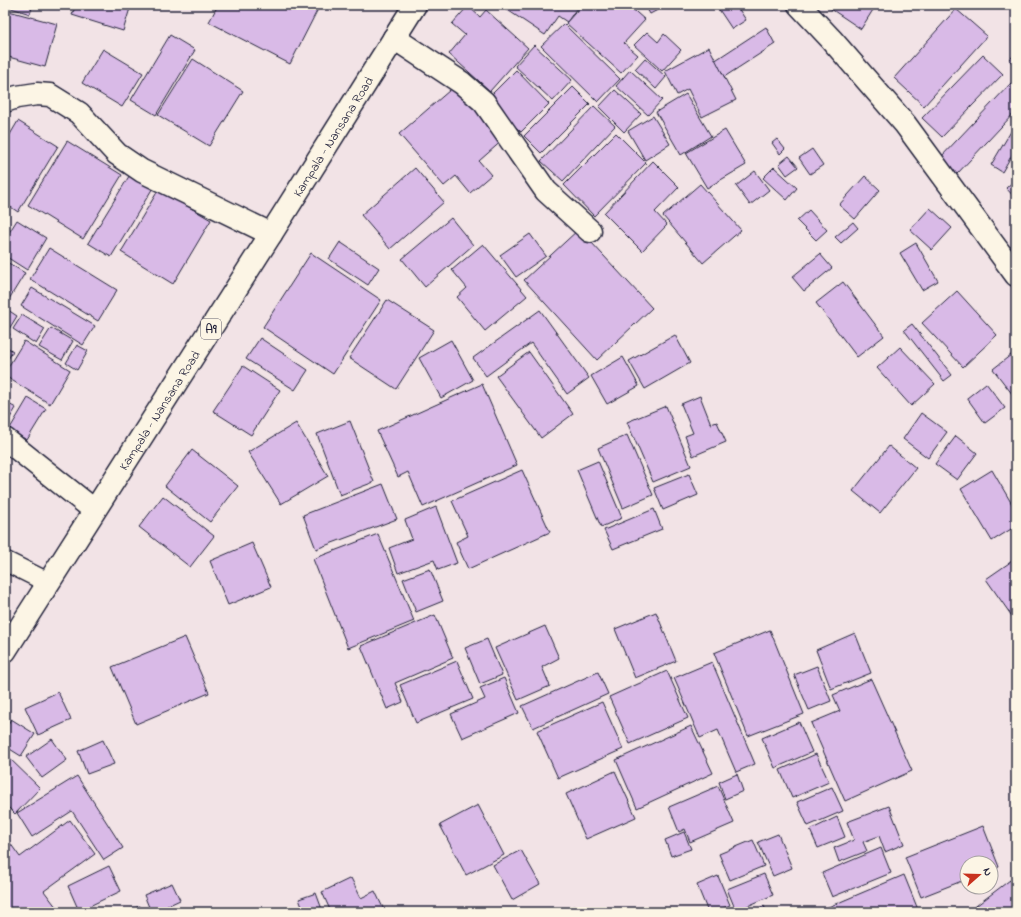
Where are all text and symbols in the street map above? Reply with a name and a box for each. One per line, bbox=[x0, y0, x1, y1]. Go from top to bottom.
street label: Kampala - Nansana Road bbox=[289, 73, 379, 201]
road number: A9 bbox=[201, 319, 221, 339]
street label: Kampala - Nansana Road bbox=[115, 346, 206, 474]
north arrow bbox=[959, 855, 999, 895]
text: N bbox=[979, 866, 996, 878]

